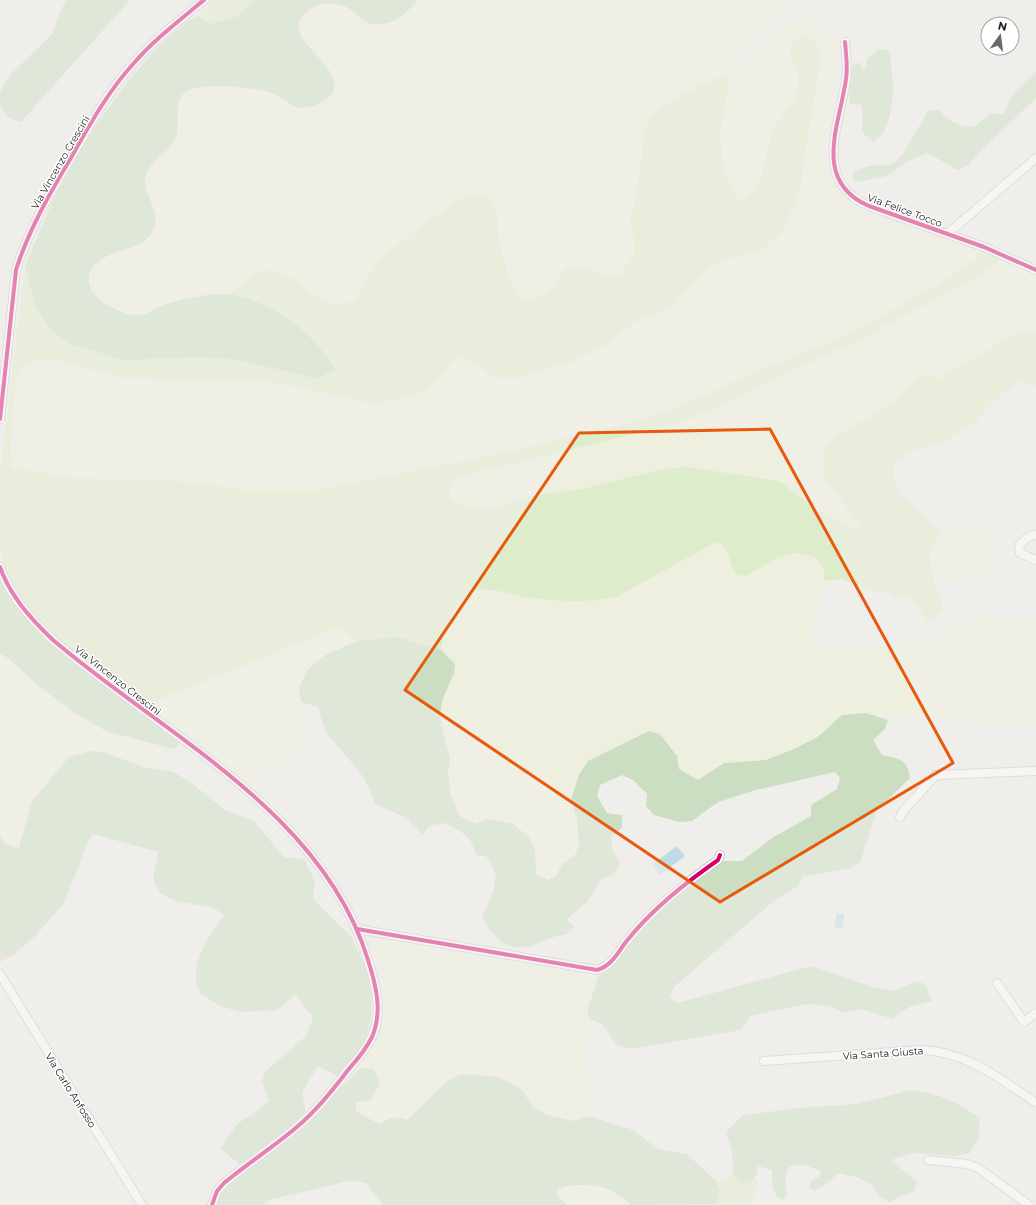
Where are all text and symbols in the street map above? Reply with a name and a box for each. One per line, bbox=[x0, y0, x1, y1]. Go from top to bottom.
north arrow bbox=[980, 16, 1020, 56]
text: N bbox=[996, 18, 1008, 34]
street label: Via Vincenzo Crescini bbox=[28, 113, 93, 211]
street label: Via Felice Tocco bbox=[866, 191, 944, 230]
street label: Via Vincenzo Crescini bbox=[72, 643, 164, 718]
street label: Via Santa Giusta bbox=[842, 1044, 924, 1063]
street label: Via Carlo Anfosso bbox=[42, 1050, 99, 1130]

